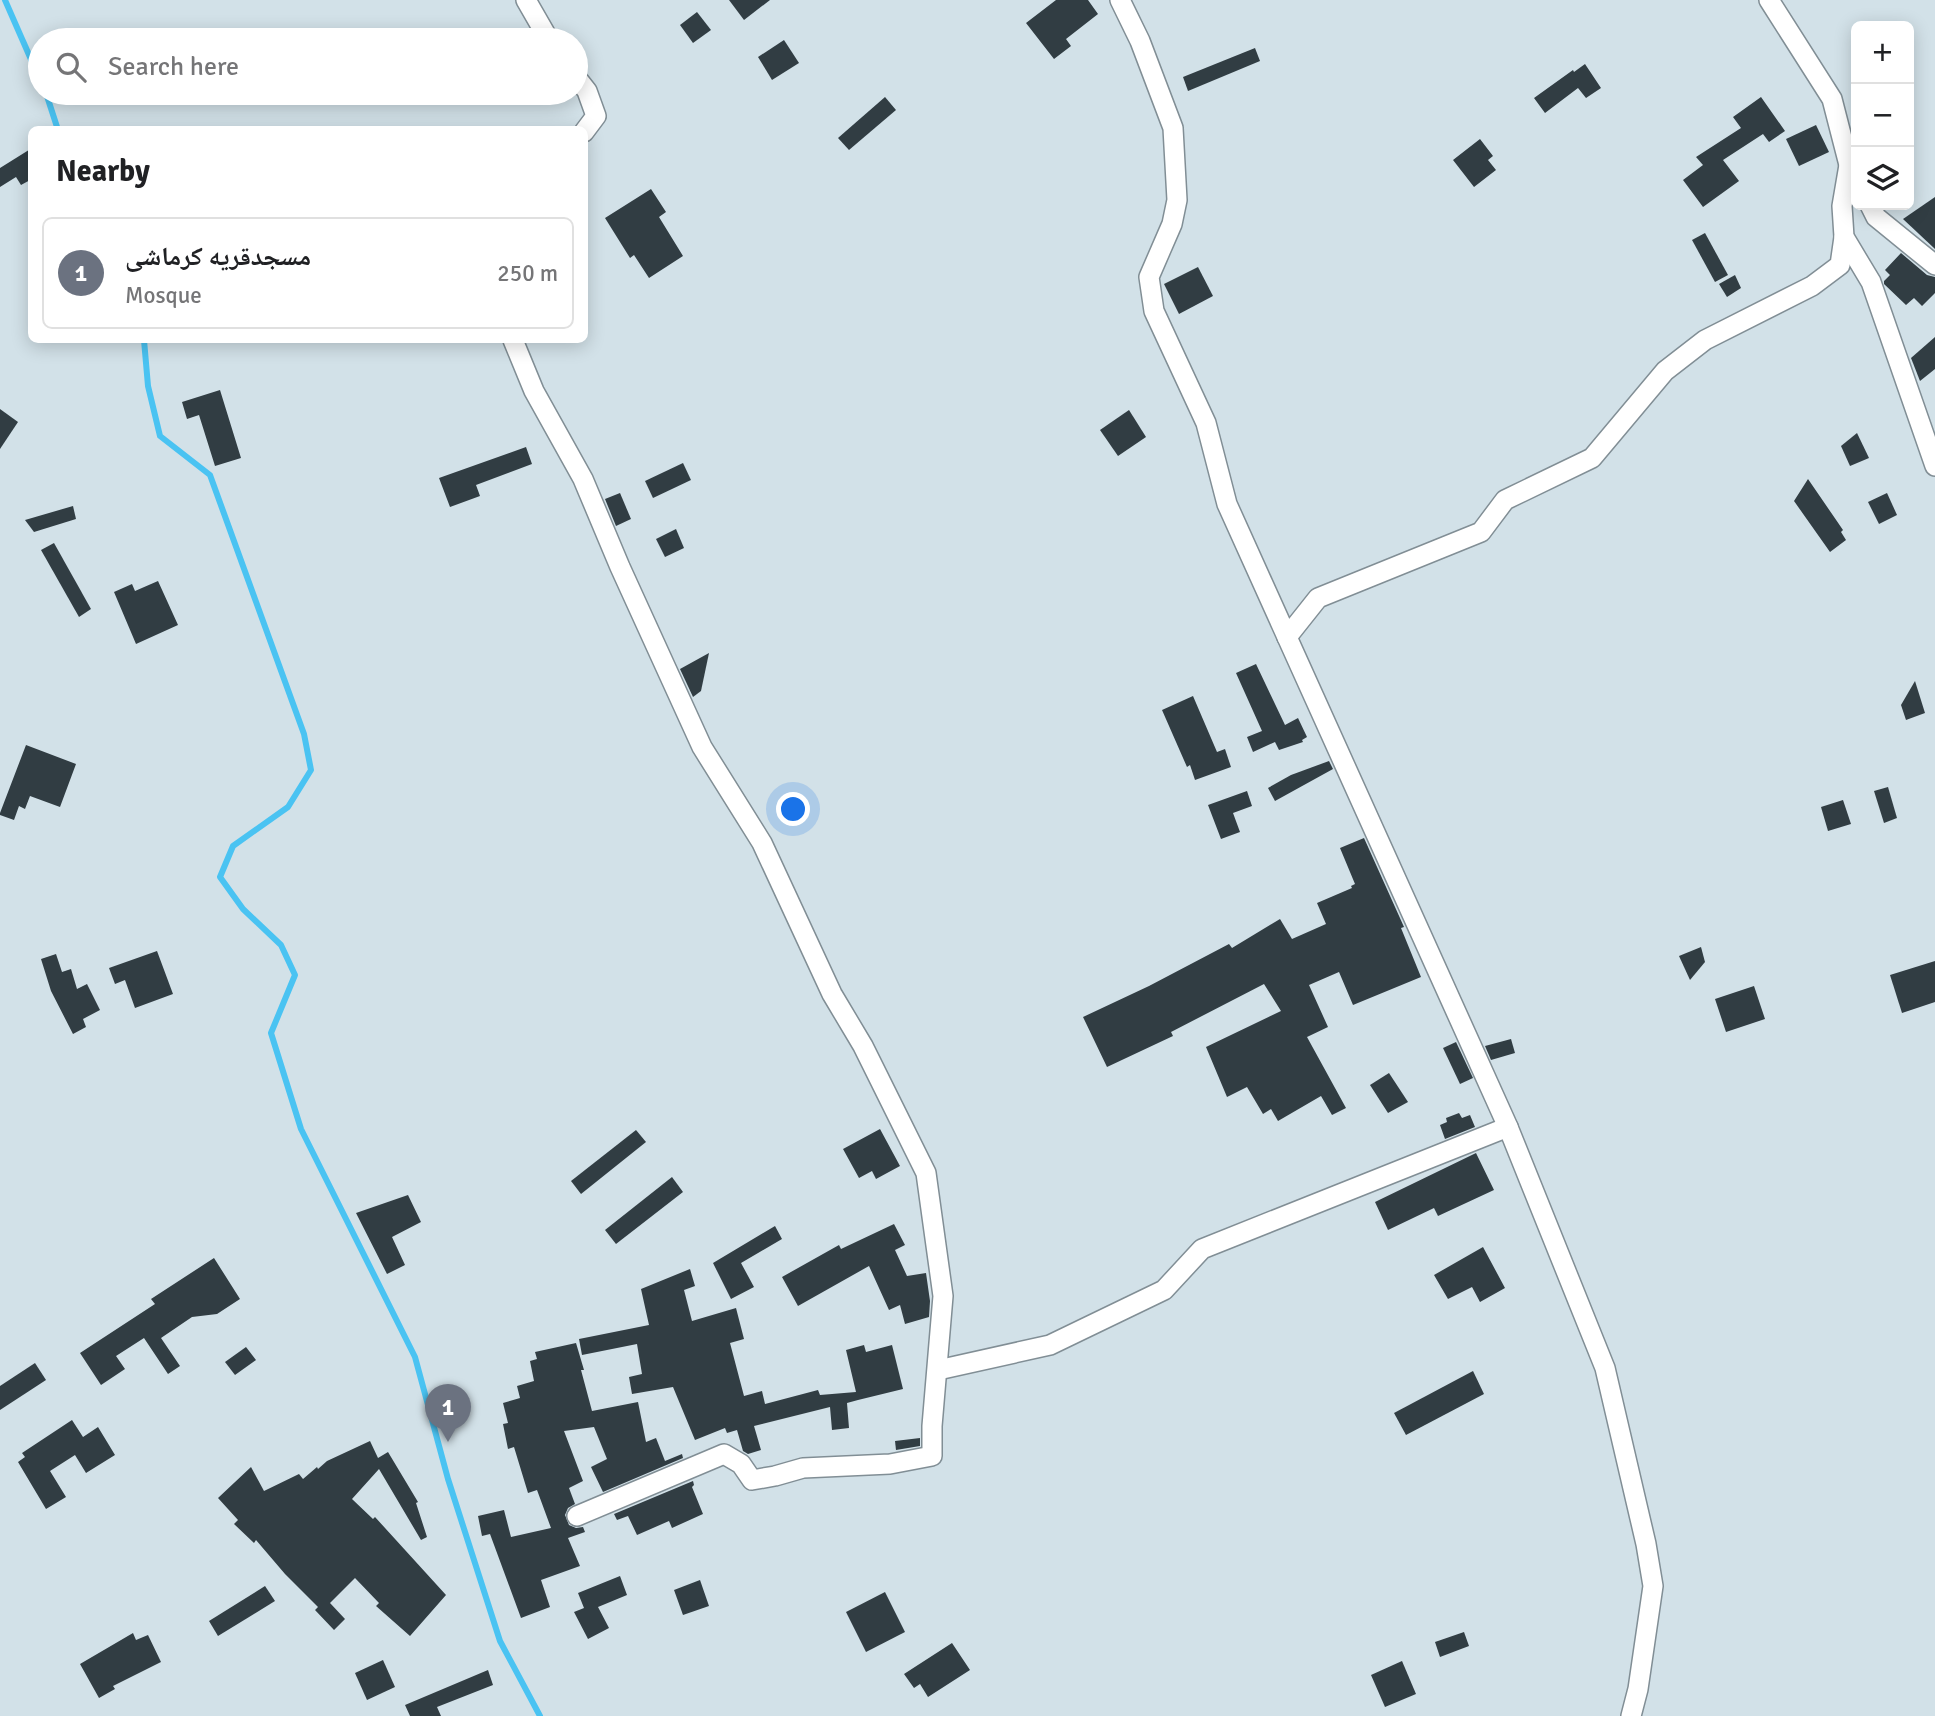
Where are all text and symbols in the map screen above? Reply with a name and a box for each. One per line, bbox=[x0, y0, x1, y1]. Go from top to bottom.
map controls bbox=[1851, 21, 1914, 210]
button: + bbox=[1851, 21, 1914, 84]
search box bbox=[28, 28, 588, 105]
icon: search bbox=[52, 48, 90, 86]
text: Search here bbox=[108, 51, 239, 83]
button: − bbox=[1851, 84, 1914, 147]
button: layers bbox=[1851, 147, 1914, 210]
text: Nearby bbox=[56, 153, 150, 190]
text: مسجدقریه کرماشی bbox=[125, 241, 311, 273]
text: 1 bbox=[75, 259, 87, 288]
text: 250 m bbox=[497, 259, 558, 288]
text: Mosque bbox=[125, 281, 202, 310]
your location bbox=[776, 792, 810, 826]
pin: 1 bbox=[425, 1384, 471, 1442]

